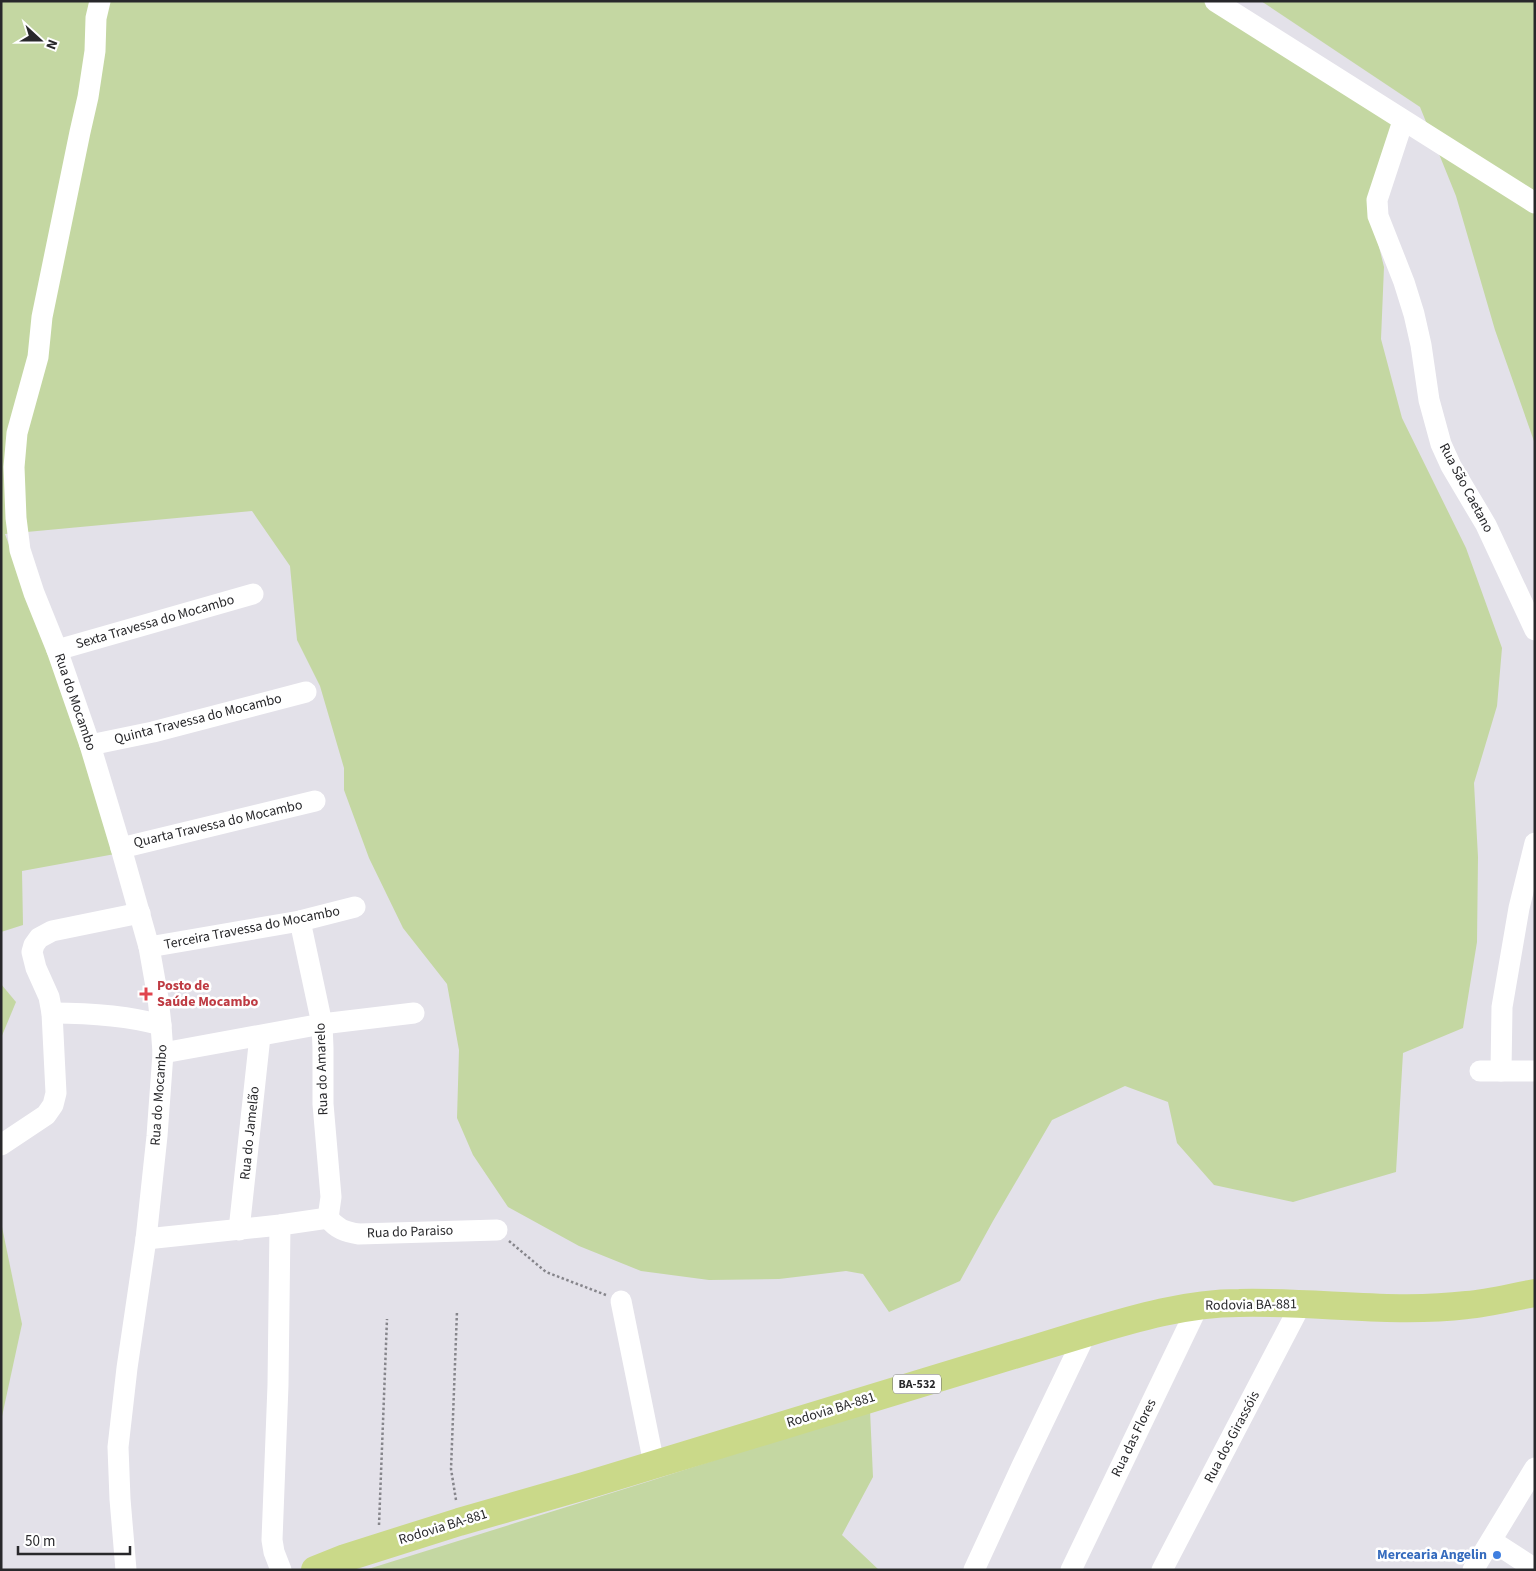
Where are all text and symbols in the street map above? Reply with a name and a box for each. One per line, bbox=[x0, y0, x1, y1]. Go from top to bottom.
north arrow bbox=[15, 15, 65, 65]
text: N bbox=[40, 36, 62, 52]
street label: Rua São Caetano bbox=[1434, 440, 1498, 536]
street label: Sexta Travessa do Mocambo bbox=[73, 590, 237, 654]
street label: Rua do Mocambo bbox=[49, 651, 101, 753]
street label: Quinta Travessa do Mocambo bbox=[112, 689, 284, 749]
street label: Quarta Travessa do Mocambo bbox=[132, 795, 304, 853]
street label: Terceira Travessa do Mocambo bbox=[162, 901, 342, 955]
place label: Posto de Saúde Mocambo bbox=[157, 976, 258, 1012]
marker: Posto de Saúde Mocambo bbox=[139, 987, 153, 1001]
street label: Rua do Amarelo bbox=[310, 1022, 334, 1116]
street label: Rua do Mocambo bbox=[145, 1044, 173, 1146]
street label: Rua do Jamelão bbox=[235, 1085, 265, 1181]
street label: Rua do Paraiso bbox=[366, 1220, 454, 1244]
street label: Rodovia BA-881 bbox=[1205, 1294, 1297, 1316]
road number: BA-532 bbox=[893, 1375, 941, 1394]
street label: Rodovia BA-881 bbox=[784, 1387, 878, 1433]
street label: Rua dos Girassóis bbox=[1199, 1387, 1265, 1487]
street label: Rua das Flores bbox=[1106, 1396, 1162, 1480]
street label: Rodovia BA-881 bbox=[396, 1504, 490, 1550]
scale bar bbox=[18, 1524, 130, 1556]
text: 50 m bbox=[25, 1531, 55, 1552]
place label: Mercearia Angelin bbox=[1377, 1545, 1487, 1565]
marker: Mercearia Angelin bbox=[1491, 1549, 1503, 1561]

